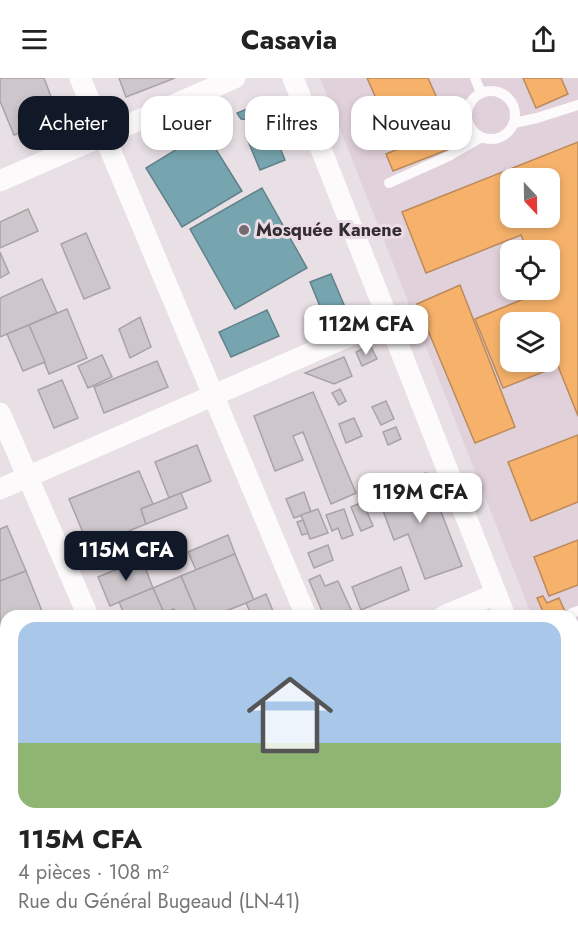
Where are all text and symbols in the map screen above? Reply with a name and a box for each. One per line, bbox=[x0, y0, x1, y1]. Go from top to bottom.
text: Casavia bbox=[241, 20, 337, 59]
icon: menu bbox=[18, 23, 51, 56]
icon: share bbox=[527, 23, 560, 56]
chip: Acheter bbox=[18, 96, 129, 150]
chip: Louer bbox=[141, 96, 233, 150]
chip: Filtres bbox=[245, 96, 339, 150]
chip: Nouveau bbox=[351, 96, 472, 150]
north arrow bbox=[500, 168, 560, 228]
map controls bbox=[500, 168, 560, 372]
place label: Mosquée Kanene bbox=[256, 217, 402, 243]
marker: Mosquée Kanene bbox=[237, 223, 251, 237]
button: locate bbox=[500, 240, 560, 300]
pin: 112M CFA bbox=[304, 305, 428, 356]
text: 112M CFA bbox=[318, 310, 414, 339]
button: layers bbox=[500, 312, 560, 372]
pin: 119M CFA bbox=[358, 473, 482, 524]
text: 119M CFA bbox=[372, 478, 468, 507]
pin: 115M CFA bbox=[64, 531, 188, 582]
text: 115M CFA bbox=[78, 536, 174, 565]
icon: home bbox=[236, 661, 344, 769]
text: 115M CFA bbox=[18, 820, 142, 858]
text: 4 pièces · 108 m² bbox=[18, 858, 169, 887]
text: Rue du Général Bugeaud (LN-41) bbox=[18, 887, 300, 916]

